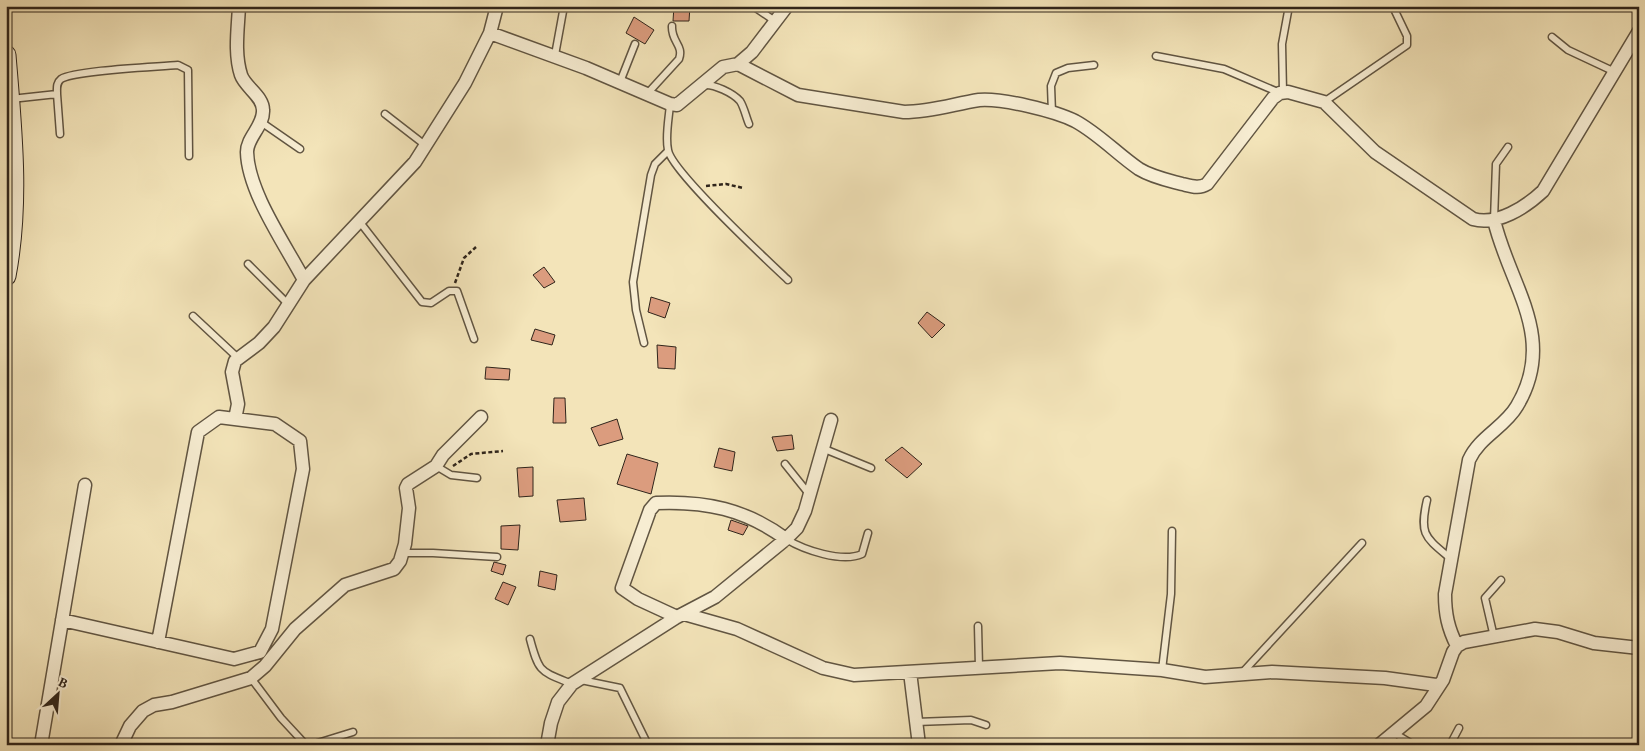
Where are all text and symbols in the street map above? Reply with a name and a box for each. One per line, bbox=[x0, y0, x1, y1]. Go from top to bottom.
north arrow bbox=[32, 668, 82, 718]
text: B bbox=[55, 671, 72, 693]

